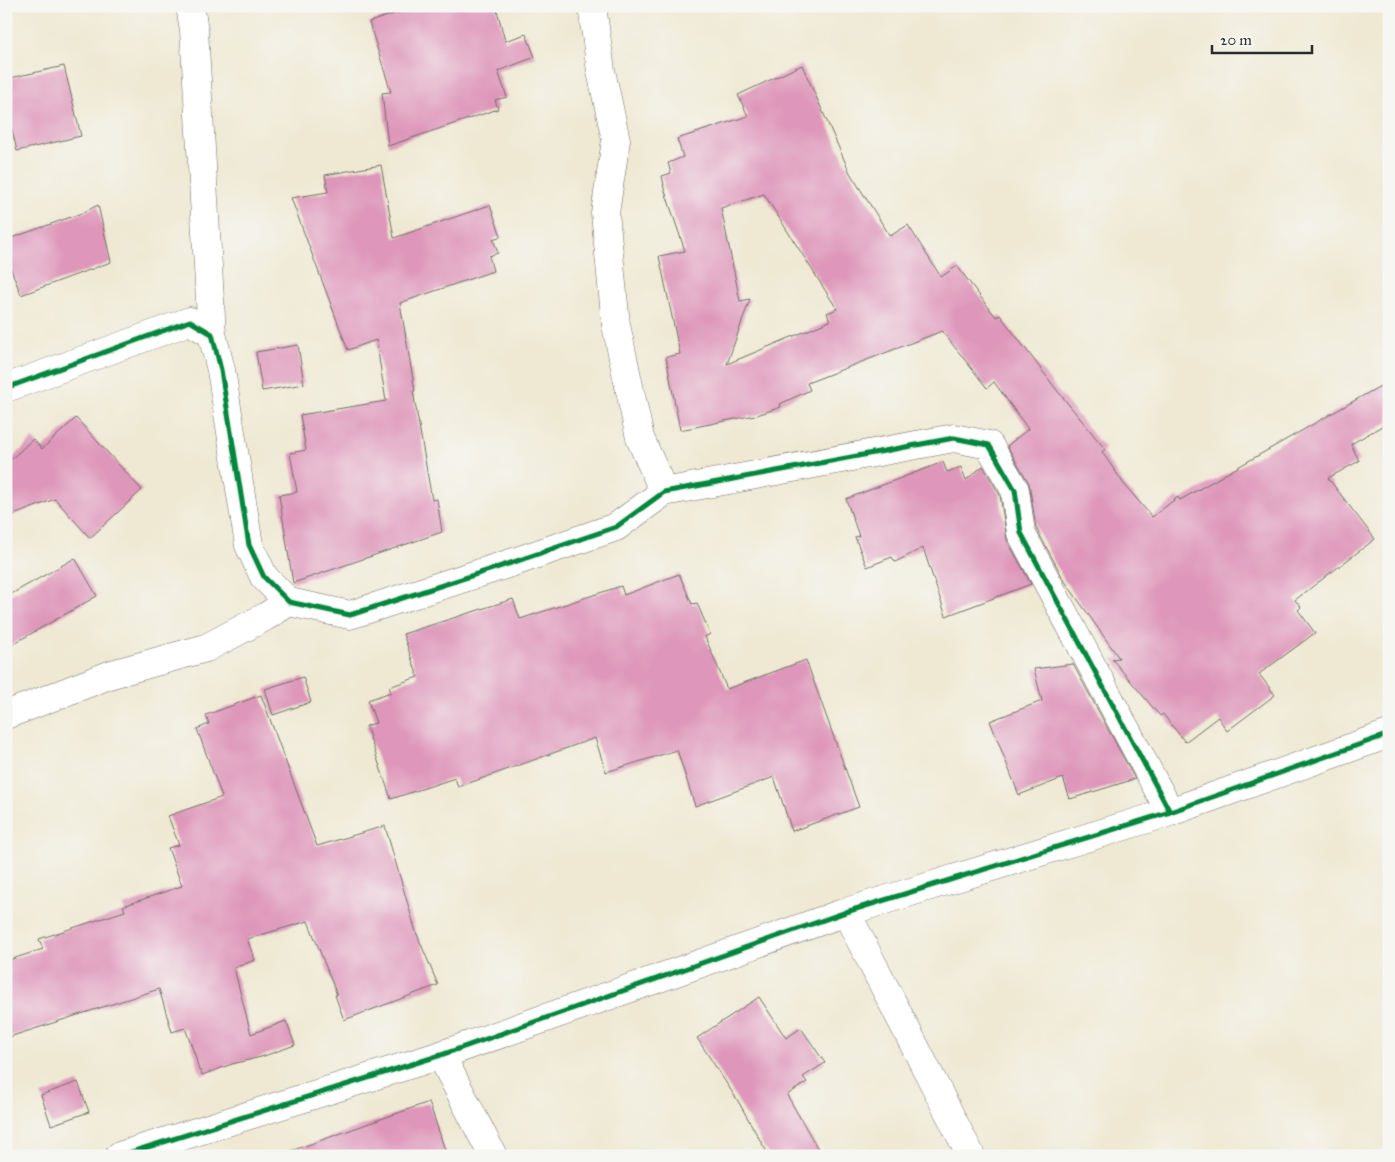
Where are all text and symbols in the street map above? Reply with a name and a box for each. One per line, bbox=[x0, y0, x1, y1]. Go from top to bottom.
scale bar bbox=[1212, 22, 1312, 54]
text: 20 m bbox=[1220, 31, 1252, 49]

